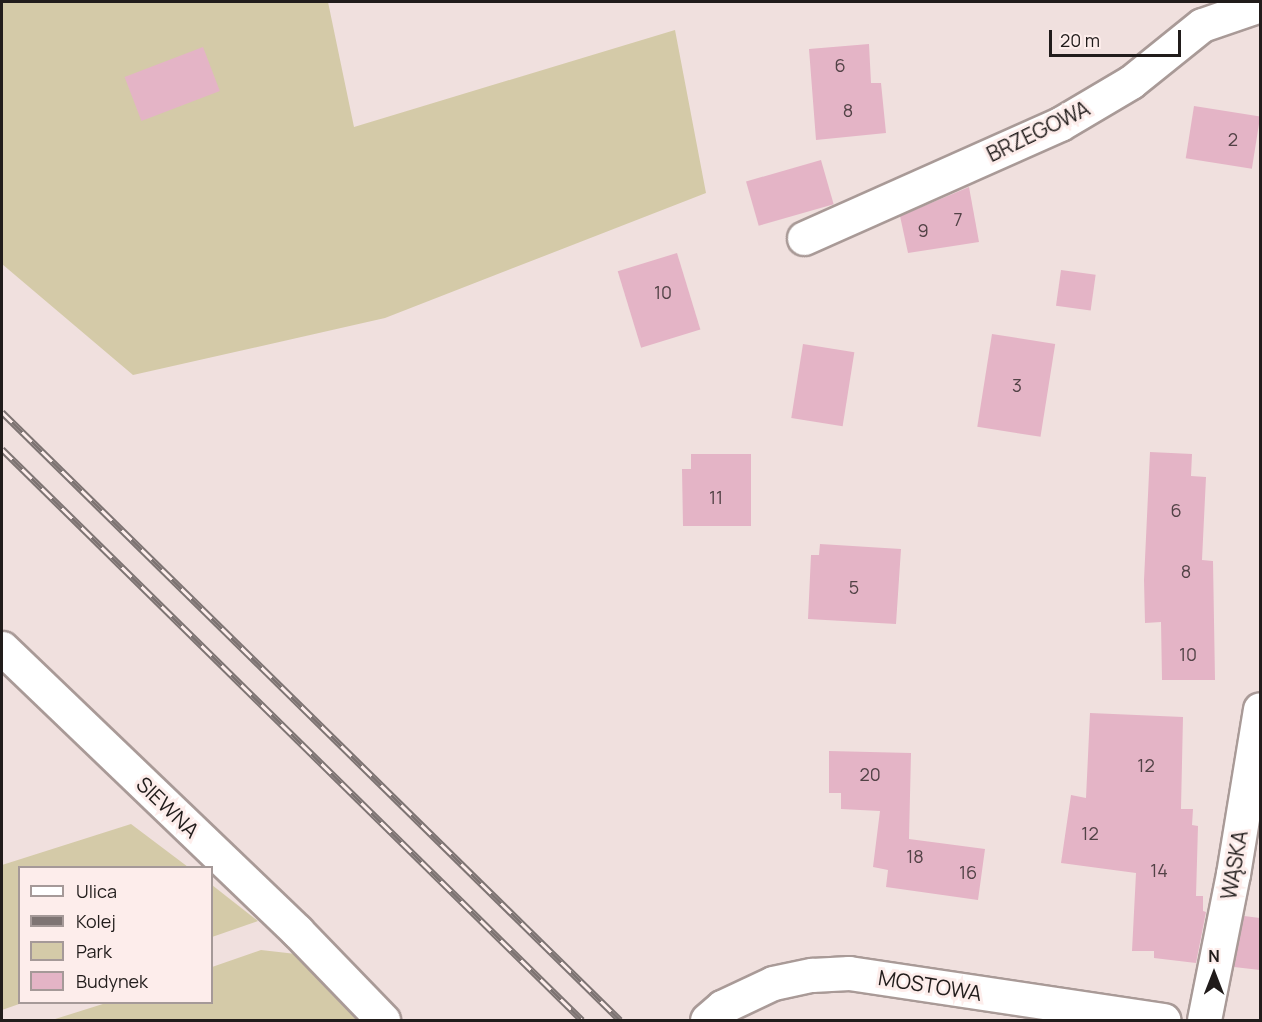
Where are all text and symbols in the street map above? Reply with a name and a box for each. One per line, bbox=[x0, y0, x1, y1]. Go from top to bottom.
scale bar bbox=[1052, 18, 1184, 56]
text: 20 m bbox=[1060, 28, 1100, 52]
house number: 6 bbox=[834, 54, 846, 76]
street label: BRZEGOWA bbox=[983, 95, 1093, 167]
house number: 8 bbox=[843, 99, 853, 121]
house number: 2 bbox=[1228, 128, 1238, 150]
house number: 7 bbox=[953, 208, 963, 230]
house number: 9 bbox=[917, 219, 929, 241]
house number: 10 bbox=[654, 281, 672, 303]
house number: 3 bbox=[1012, 374, 1022, 396]
house number: 11 bbox=[709, 486, 723, 508]
house number: 6 bbox=[1170, 499, 1182, 521]
house number: 8 bbox=[1181, 560, 1191, 582]
house number: 5 bbox=[849, 576, 859, 598]
house number: 10 bbox=[1179, 643, 1197, 665]
house number: 12 bbox=[1137, 754, 1155, 776]
house number: 20 bbox=[859, 763, 881, 785]
street label: SIEWNA bbox=[132, 771, 204, 843]
house number: 12 bbox=[1081, 822, 1099, 844]
street label: WĄSKA bbox=[1216, 828, 1252, 902]
house number: 18 bbox=[906, 845, 924, 867]
house number: 14 bbox=[1150, 859, 1168, 881]
house number: 16 bbox=[959, 861, 977, 883]
legend bbox=[18, 866, 213, 1004]
text: Ulica bbox=[76, 879, 117, 903]
text: Kolej bbox=[76, 909, 116, 933]
text: Park bbox=[76, 939, 112, 963]
north arrow bbox=[1184, 944, 1244, 1004]
text: N bbox=[1208, 945, 1220, 967]
street label: MOSTOWA bbox=[876, 964, 984, 1006]
text: Budynek bbox=[76, 969, 148, 993]

